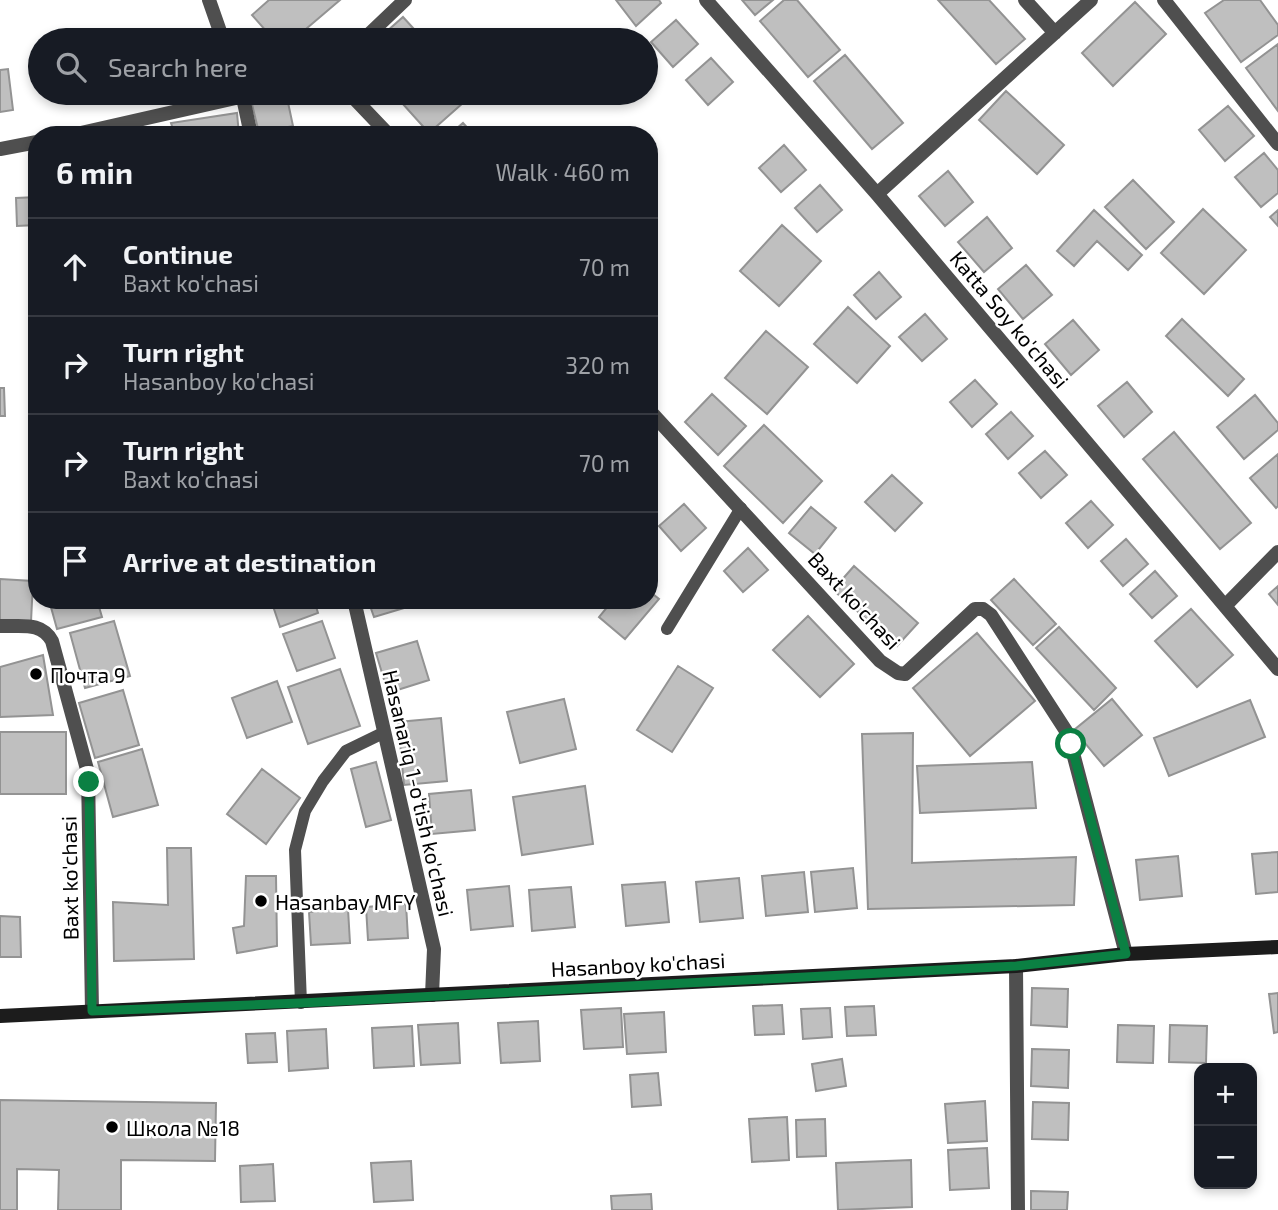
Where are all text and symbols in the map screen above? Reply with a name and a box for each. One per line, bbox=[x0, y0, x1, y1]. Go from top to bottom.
search box bbox=[28, 28, 658, 105]
icon: search bbox=[52, 48, 90, 86]
text: Search here bbox=[108, 51, 248, 82]
text: 6 min bbox=[56, 154, 133, 190]
text: Walk · 460 m bbox=[495, 158, 630, 186]
text: Continue bbox=[123, 238, 233, 269]
street label: Katta Soy ko'chasi bbox=[946, 246, 1074, 392]
icon: ahead bbox=[56, 248, 94, 286]
text: 70 m bbox=[579, 253, 630, 281]
text: Baxt ko'chasi bbox=[123, 269, 259, 297]
text: Turn right bbox=[123, 336, 244, 367]
icon: right bbox=[56, 346, 94, 384]
text: 320 m bbox=[565, 351, 630, 379]
text: Hasanboy ko'chasi bbox=[123, 367, 315, 395]
text: Turn right bbox=[123, 434, 244, 465]
icon: right bbox=[56, 444, 94, 482]
text: 70 m bbox=[579, 449, 630, 477]
text: Baxt ko'chasi bbox=[123, 465, 259, 493]
icon: arrive bbox=[56, 542, 94, 580]
text: Arrive at destination bbox=[123, 546, 376, 577]
street label: Baxt ko'chasi bbox=[804, 546, 906, 654]
place label: Почта 9 bbox=[50, 662, 126, 687]
marker: Почта 9 bbox=[28, 666, 44, 682]
street label: Hasanariq 1-o'tish ko'chasi bbox=[378, 667, 460, 919]
route start bbox=[1055, 728, 1086, 759]
route end bbox=[73, 766, 104, 797]
street label: Baxt ko'chasi bbox=[55, 816, 83, 940]
place label: Hasanbay MFY bbox=[275, 889, 416, 914]
marker: Hasanbay MFY bbox=[253, 893, 269, 909]
street label: Hasanboy ko'chasi bbox=[550, 947, 726, 981]
map controls bbox=[1194, 1063, 1257, 1189]
button: + bbox=[1194, 1063, 1257, 1126]
place label: Школа №18 bbox=[126, 1115, 240, 1140]
marker: Школа №18 bbox=[104, 1119, 120, 1135]
button: − bbox=[1194, 1126, 1257, 1189]

